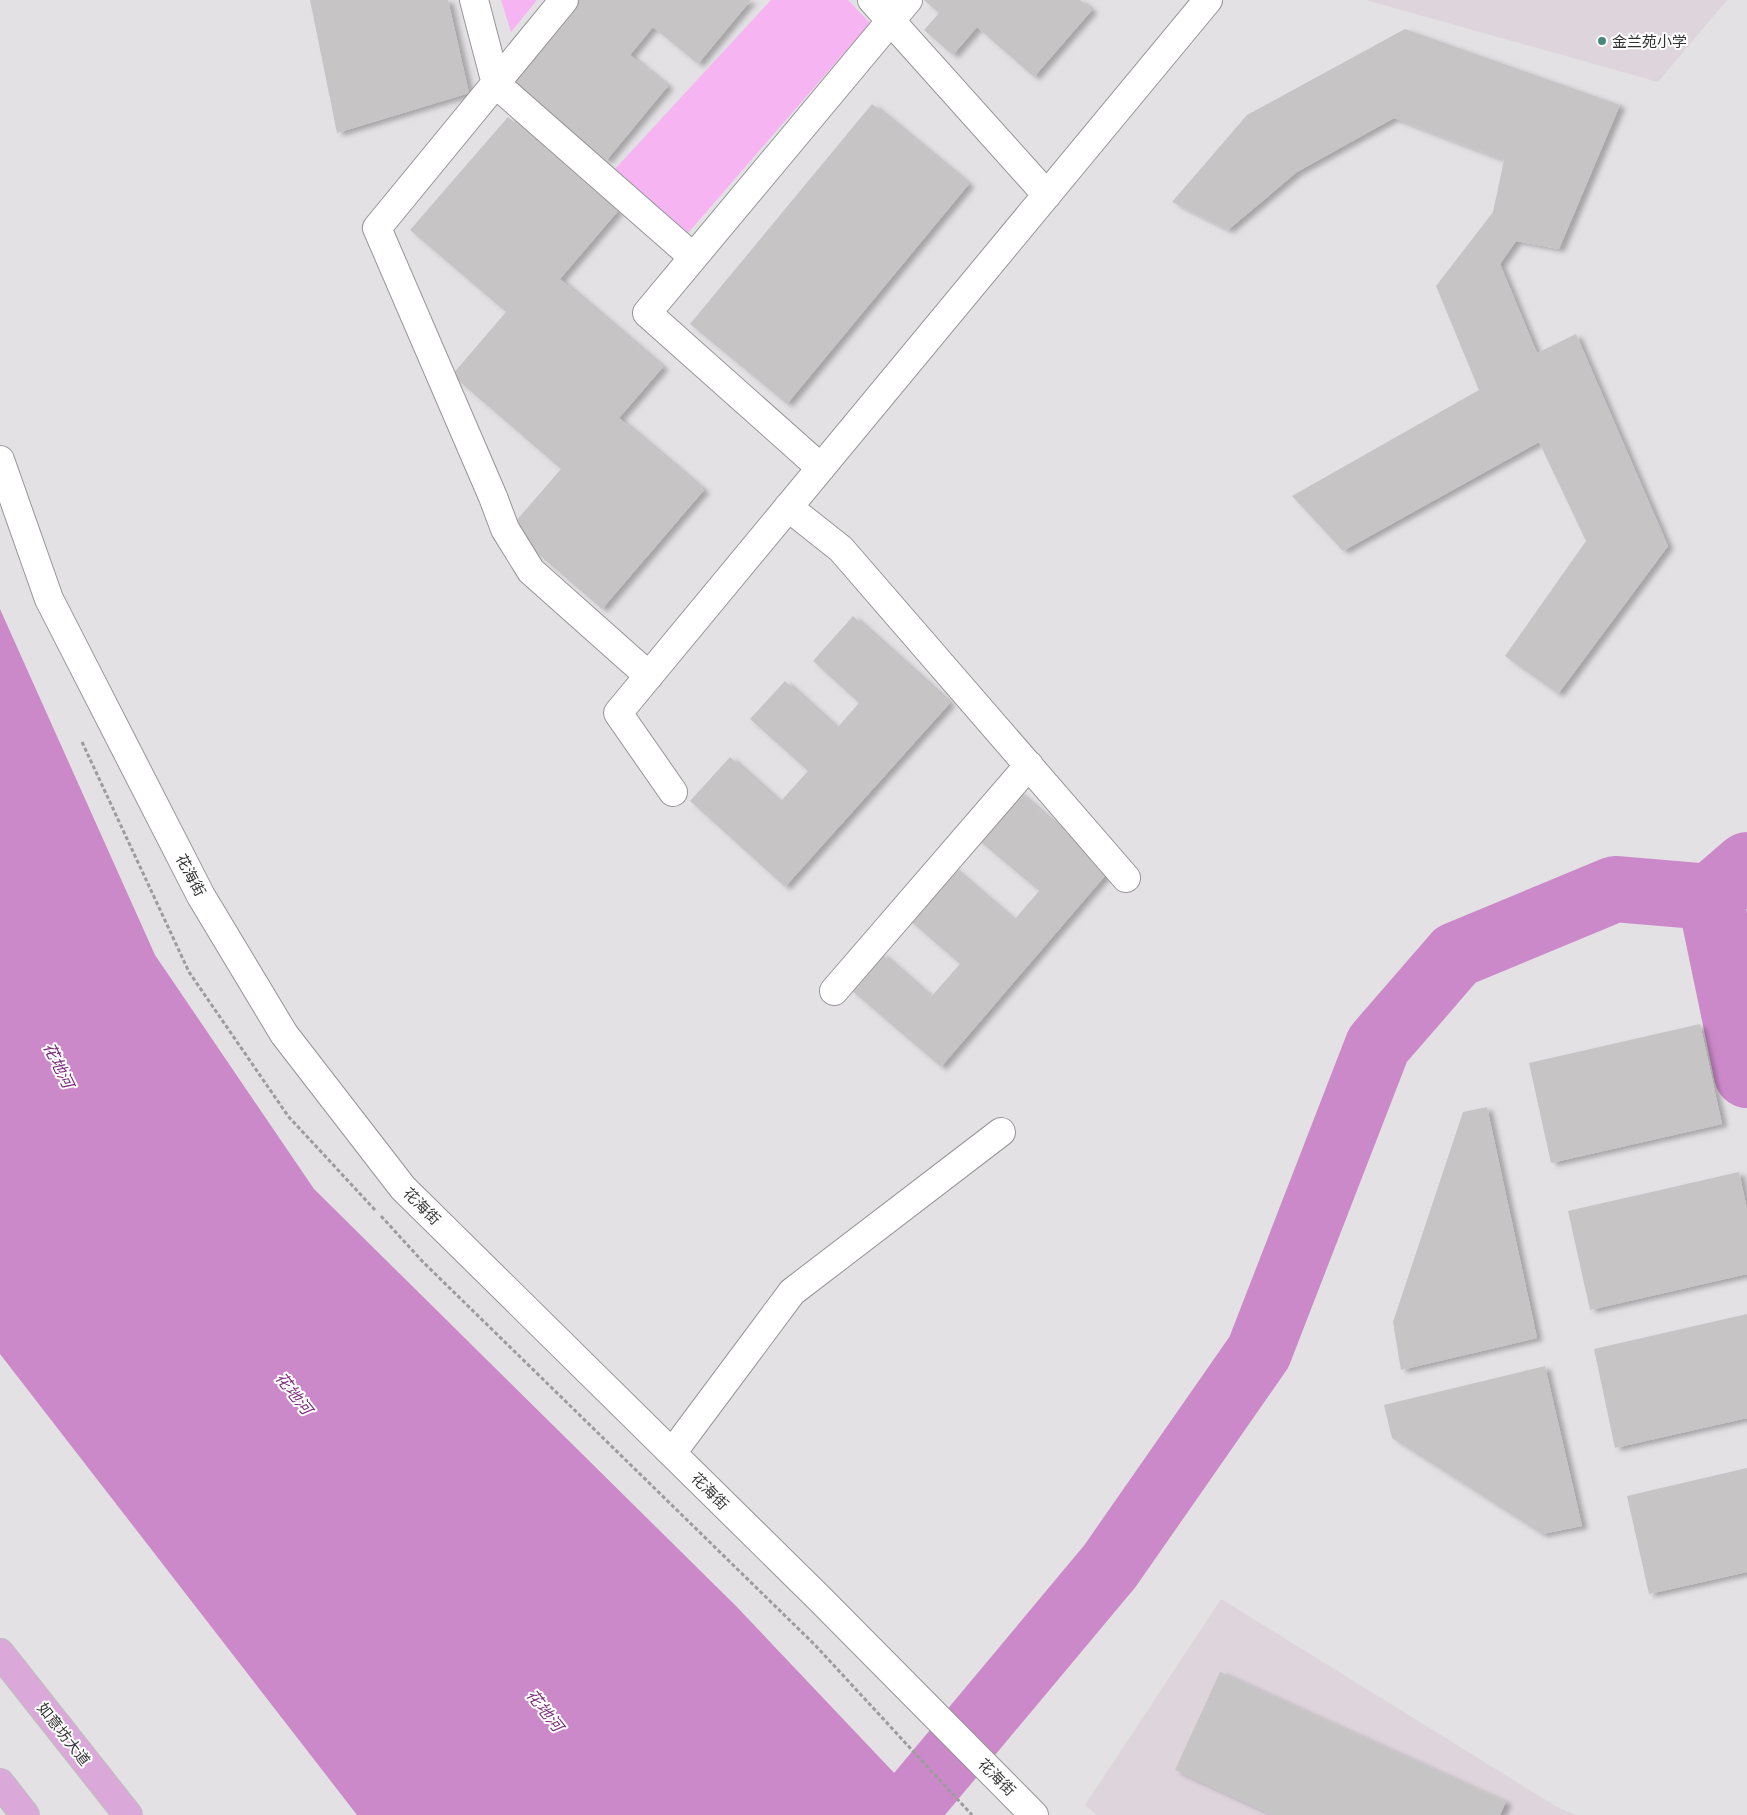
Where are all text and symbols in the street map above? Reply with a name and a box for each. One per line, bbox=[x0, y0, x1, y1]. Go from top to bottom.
place label: 金兰苑小学 bbox=[1612, 32, 1687, 51]
marker: 金兰苑小学 bbox=[1596, 35, 1608, 47]
street label: 花海街 bbox=[172, 851, 210, 899]
water label: 花地河 bbox=[39, 1039, 80, 1094]
street label: 花海街 bbox=[399, 1183, 445, 1229]
water label: 花地河 bbox=[271, 1368, 318, 1420]
street label: 花海街 bbox=[687, 1468, 733, 1514]
water label: 花地河 bbox=[522, 1685, 569, 1737]
street label: 如意坊大道 bbox=[33, 1699, 95, 1769]
street label: 花海街 bbox=[974, 1754, 1020, 1800]

